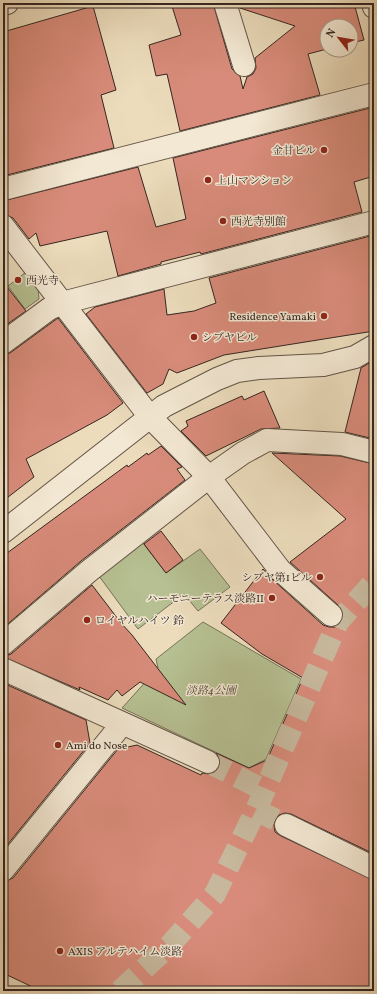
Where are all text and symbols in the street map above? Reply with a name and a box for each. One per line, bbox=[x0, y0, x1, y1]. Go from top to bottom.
north arrow bbox=[319, 18, 359, 58]
text: N bbox=[323, 26, 340, 41]
place label: 金甘ビル bbox=[272, 144, 316, 159]
marker: 金甘ビル bbox=[319, 145, 329, 155]
place label: 上山マンション bbox=[216, 174, 293, 189]
marker: 上山マンション bbox=[203, 175, 213, 185]
place label: 西光寺別館 bbox=[231, 215, 286, 230]
marker: 西光寺別館 bbox=[218, 216, 228, 226]
place label: 西光寺 bbox=[26, 274, 59, 289]
marker: 西光寺 bbox=[13, 275, 23, 285]
place label: Residence Yamaki bbox=[229, 310, 316, 325]
marker: Residence Yamaki bbox=[319, 311, 329, 321]
place label: シブヤビル bbox=[202, 331, 257, 346]
marker: シブヤビル bbox=[189, 332, 199, 342]
place label: シブヤ第1ビル bbox=[242, 571, 312, 586]
marker: シブヤ第1ビル bbox=[315, 572, 325, 582]
place label: ハーモニーテラス淡路II bbox=[147, 592, 264, 607]
marker: ハーモニーテラス淡路II bbox=[267, 593, 277, 603]
place label: ロイヤルハイツ 鈴 bbox=[95, 614, 184, 629]
marker: ロイヤルハイツ 鈴 bbox=[82, 615, 92, 625]
park label: 淡路4公園 bbox=[186, 684, 238, 699]
place label: Ami do Nose bbox=[66, 739, 127, 754]
marker: Ami do Nose bbox=[53, 740, 63, 750]
place label: AXIS アルテハイム淡路 bbox=[68, 945, 182, 960]
marker: AXIS アルテハイム淡路 bbox=[55, 946, 65, 956]

